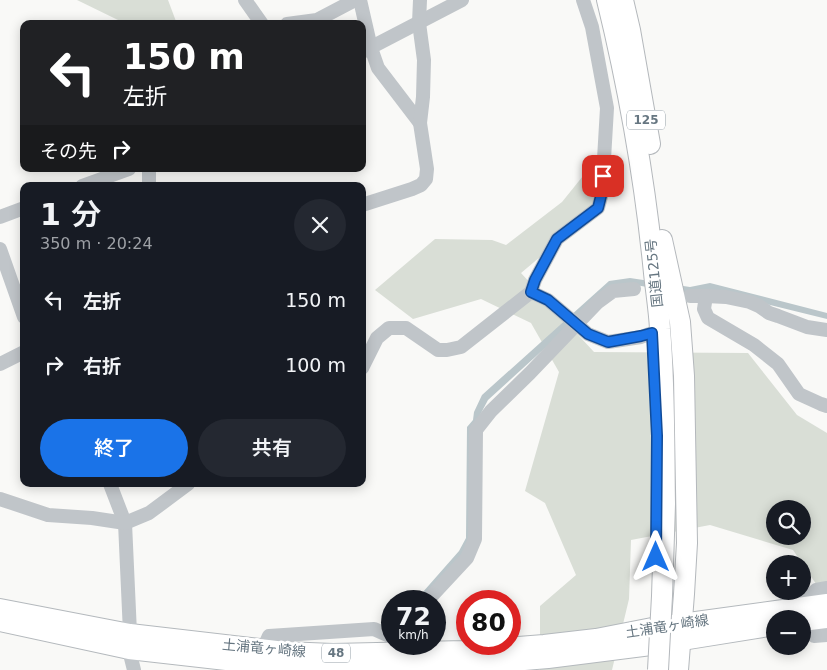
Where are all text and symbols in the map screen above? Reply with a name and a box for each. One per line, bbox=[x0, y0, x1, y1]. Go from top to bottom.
text: 150 m bbox=[123, 37, 245, 77]
icon: left bbox=[40, 40, 105, 105]
text: 左折 bbox=[123, 84, 167, 109]
road number: 125 bbox=[627, 110, 665, 130]
icon: right bbox=[107, 135, 135, 163]
text: その先 bbox=[40, 140, 97, 162]
pin bbox=[582, 155, 624, 197]
icon: arrive bbox=[589, 162, 617, 190]
text: 1 分 bbox=[40, 197, 101, 232]
button: close bbox=[294, 199, 346, 251]
text: 350 m · 20:24 bbox=[40, 234, 153, 253]
street label: 国道125号 bbox=[642, 238, 666, 308]
icon: left bbox=[40, 286, 68, 314]
text: 150 m bbox=[285, 289, 346, 311]
text: 左折 bbox=[83, 290, 121, 312]
icon: right bbox=[40, 351, 68, 379]
text: 100 m bbox=[285, 354, 346, 376]
text: 右折 bbox=[83, 355, 121, 377]
button: 終了 bbox=[40, 419, 188, 477]
button: 共有 bbox=[198, 419, 346, 477]
map controls bbox=[766, 500, 811, 655]
button: search bbox=[766, 500, 811, 545]
position arrow bbox=[629, 530, 681, 582]
button: + bbox=[766, 555, 811, 600]
speed limit sign: 80 bbox=[456, 590, 521, 655]
text: 72 bbox=[396, 602, 431, 631]
button: − bbox=[766, 610, 811, 655]
street label: 土浦竜ヶ崎線 bbox=[624, 612, 710, 640]
text: km/h bbox=[398, 628, 429, 642]
street label: 土浦竜ヶ崎線 bbox=[221, 636, 307, 660]
road number: 48 bbox=[322, 644, 350, 662]

